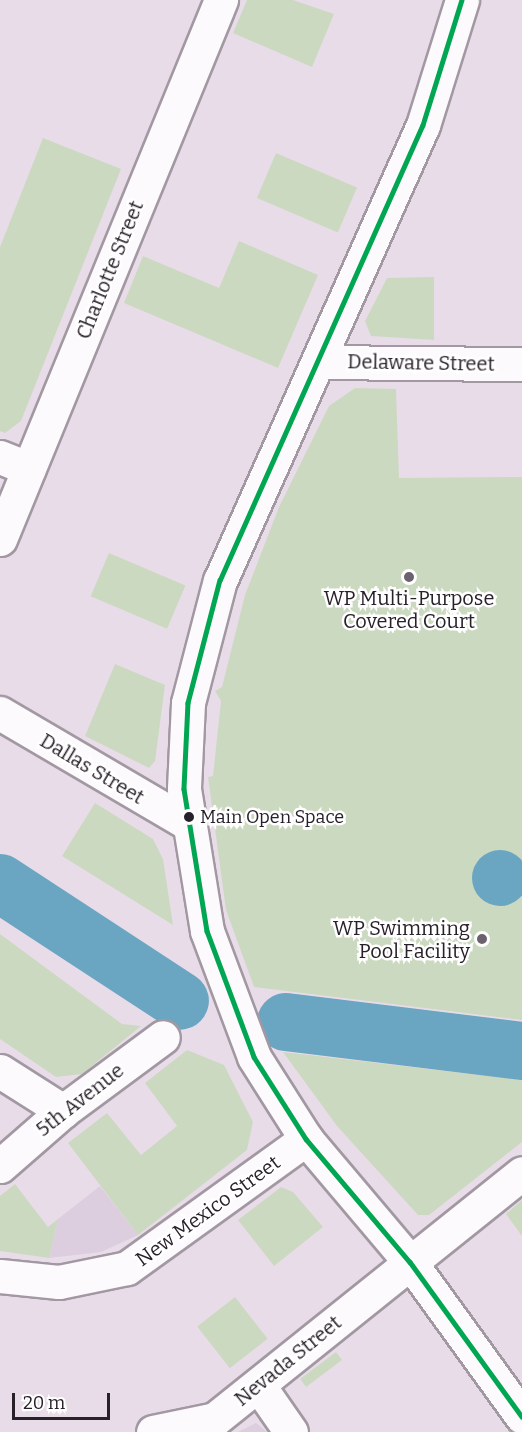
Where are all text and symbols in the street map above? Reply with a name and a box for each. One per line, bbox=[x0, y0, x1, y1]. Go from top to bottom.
street label: Charlotte Street bbox=[71, 197, 149, 343]
street label: Delaware Street bbox=[347, 350, 495, 376]
marker: WP Multi-Purpose Covered Court bbox=[402, 570, 416, 584]
place label: WP Multi-Purpose Covered Court bbox=[324, 586, 494, 633]
street label: Dallas Street bbox=[36, 729, 148, 809]
place label: Main Open Space bbox=[200, 806, 344, 828]
marker: Main Open Space bbox=[183, 811, 195, 823]
place label: WP Swimming Pool Facility bbox=[333, 916, 470, 963]
marker: WP Swimming Pool Facility bbox=[475, 932, 489, 946]
street label: 5th Avenue bbox=[31, 1058, 129, 1142]
street label: New Mexico Street bbox=[131, 1151, 285, 1271]
street label: Nevada Street bbox=[230, 1311, 346, 1411]
scale bar bbox=[15, 1381, 112, 1419]
text: 20 m bbox=[23, 1392, 65, 1414]

